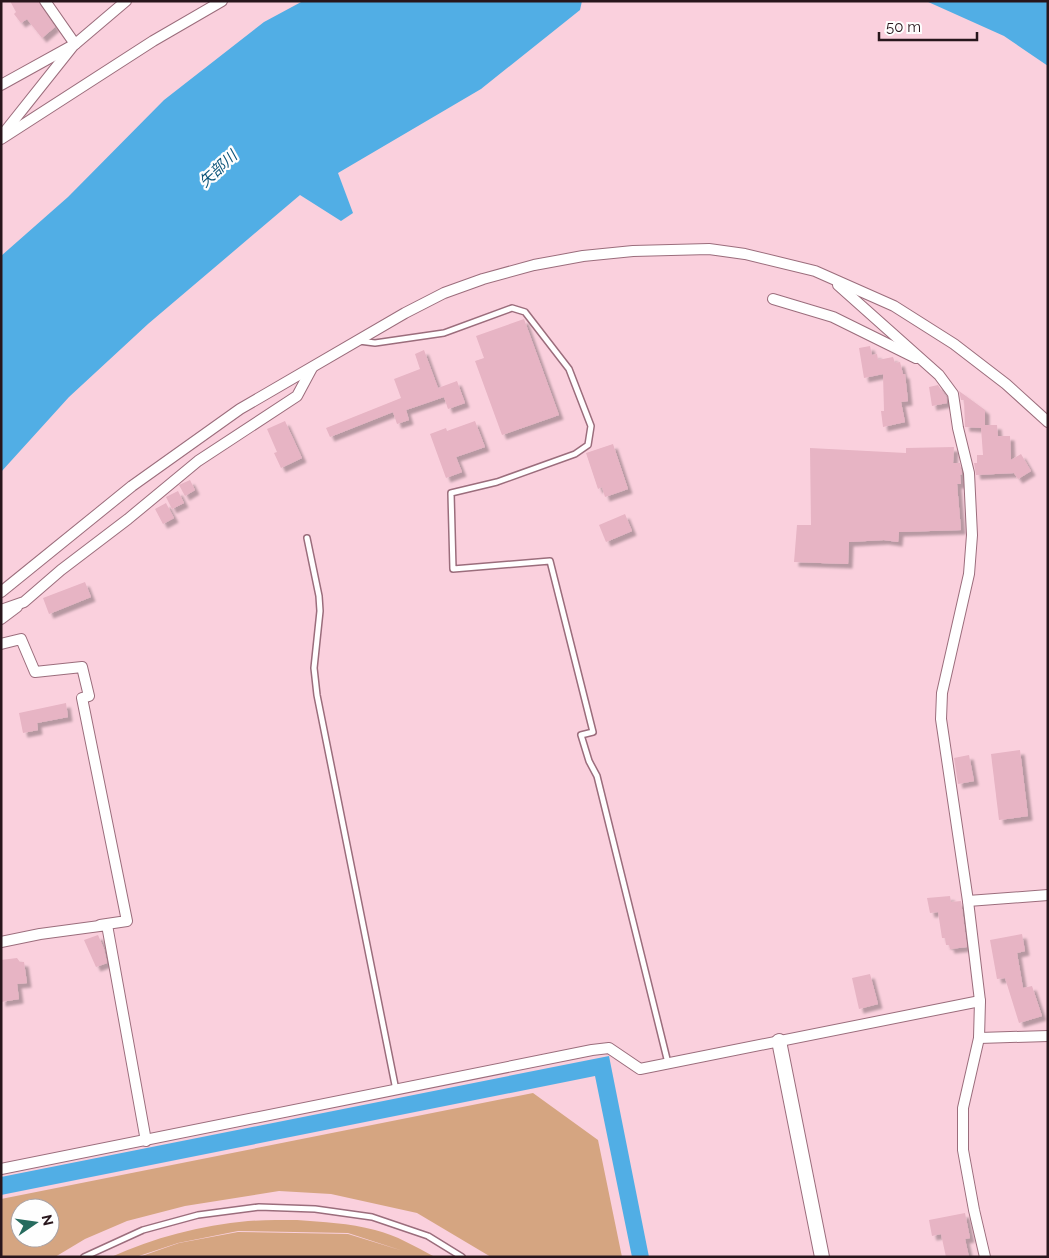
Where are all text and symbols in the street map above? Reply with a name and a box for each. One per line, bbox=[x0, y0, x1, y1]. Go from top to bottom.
scale bar bbox=[879, 10, 976, 42]
text: 50 m bbox=[886, 18, 921, 36]
water label: 矢部川 bbox=[195, 146, 242, 191]
north arrow bbox=[10, 1198, 60, 1248]
text: N bbox=[39, 1213, 57, 1227]

